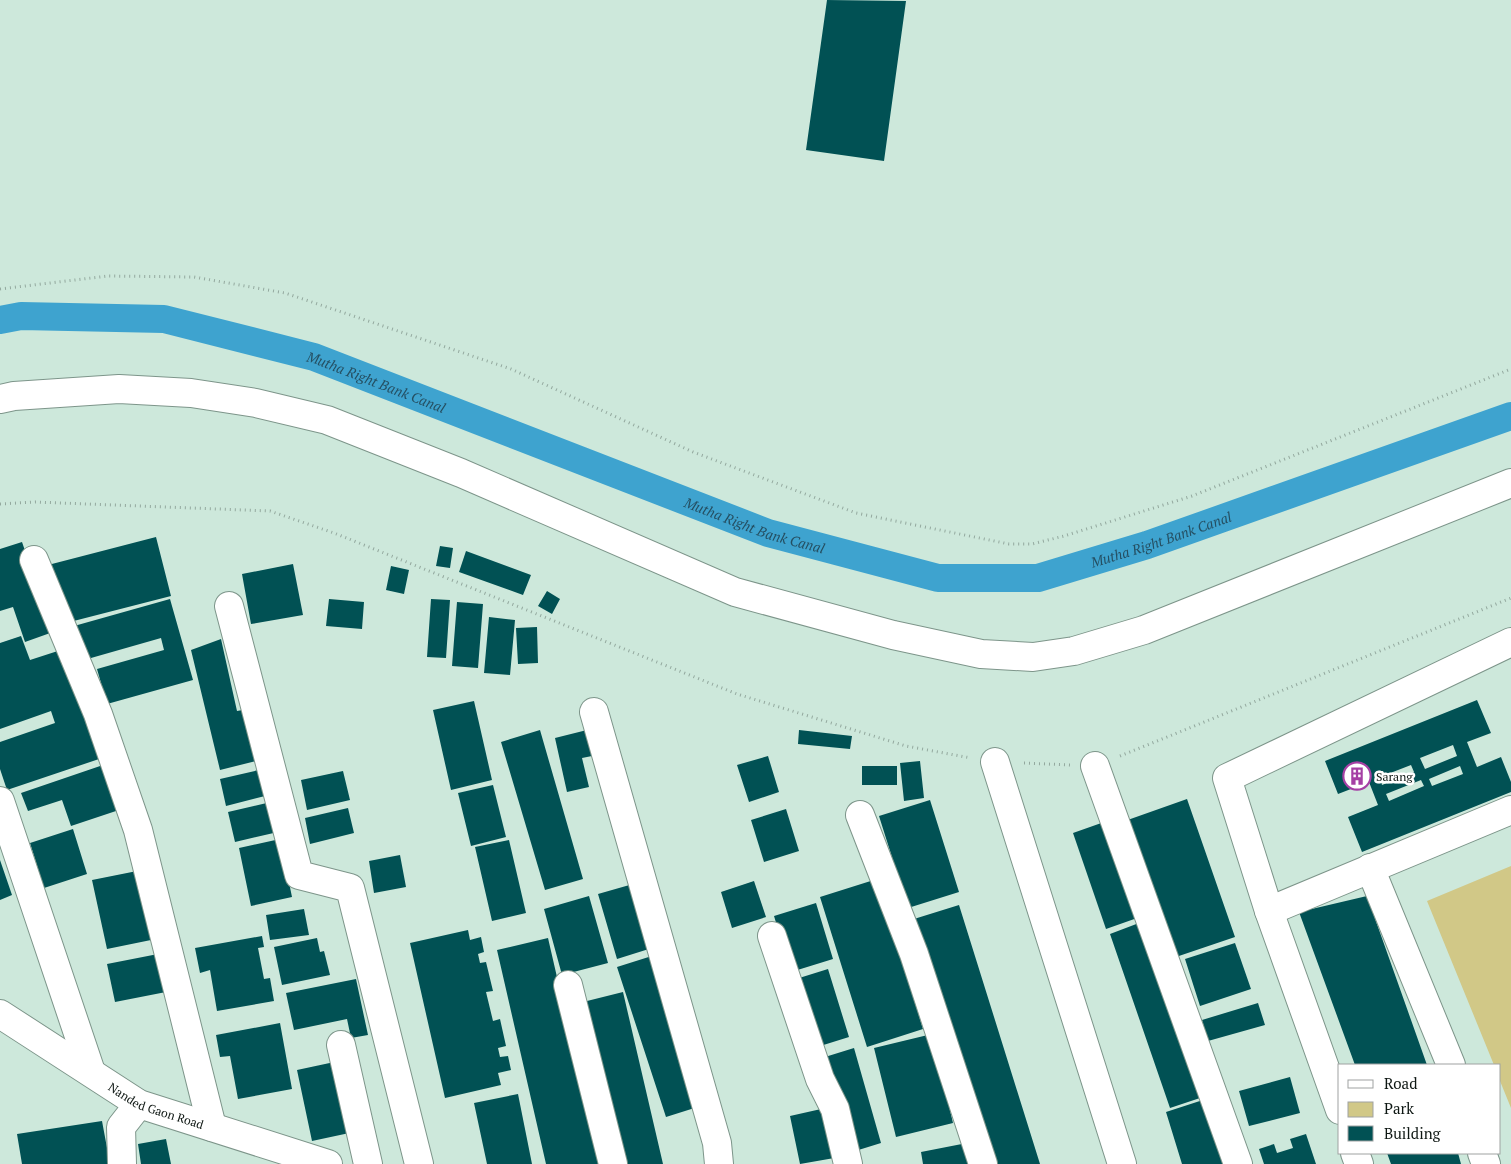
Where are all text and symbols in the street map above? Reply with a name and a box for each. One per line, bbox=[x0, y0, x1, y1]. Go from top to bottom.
water label: Mutha Right Bank Canal bbox=[304, 346, 449, 417]
water label: Mutha Right Bank Canal bbox=[681, 492, 827, 557]
water label: Mutha Right Bank Canal bbox=[1087, 506, 1234, 571]
building icon: Sarang bbox=[1342, 761, 1372, 791]
place label: Sarang bbox=[1376, 769, 1413, 784]
legend bbox=[1338, 1064, 1501, 1154]
text: Road bbox=[1384, 1073, 1417, 1093]
street label: Nanded Gaon Road bbox=[106, 1079, 206, 1132]
text: Park bbox=[1384, 1098, 1414, 1118]
text: Building bbox=[1384, 1123, 1442, 1143]

